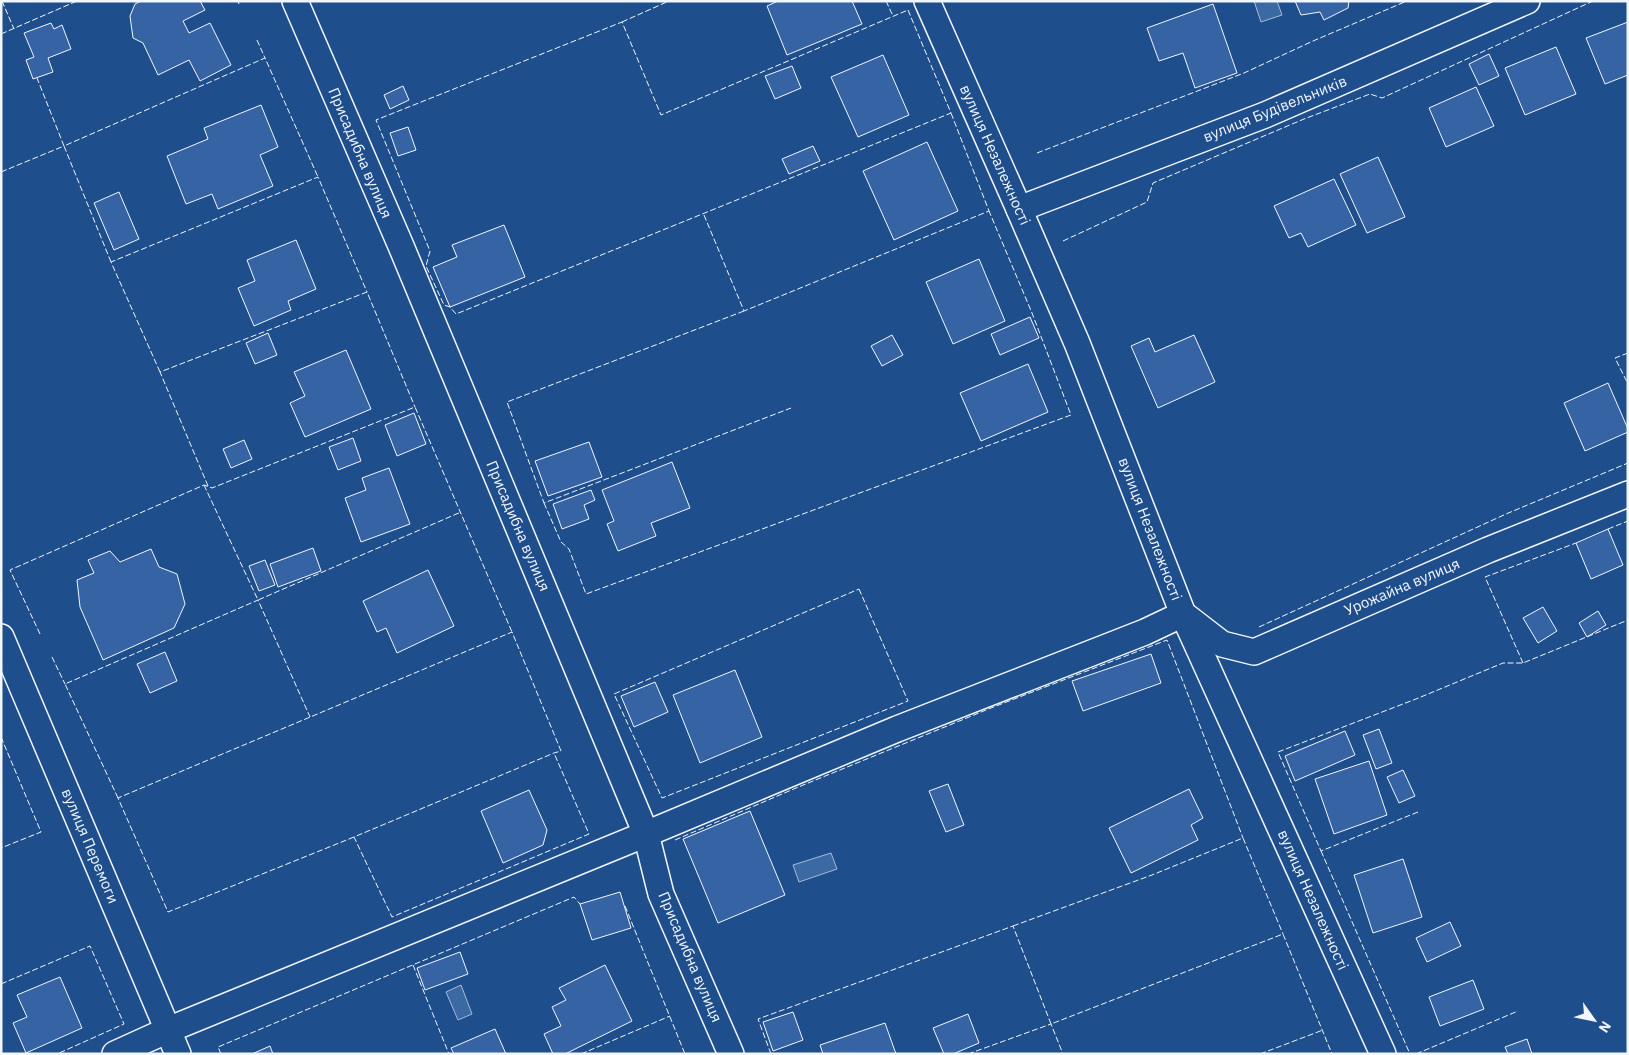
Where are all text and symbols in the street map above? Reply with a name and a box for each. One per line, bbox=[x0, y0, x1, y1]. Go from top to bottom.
street label: вулиця Будівельників bbox=[1200, 71, 1350, 146]
street label: вулиця Незалежності bbox=[956, 82, 1035, 228]
street label: Присадибна вулиця bbox=[324, 85, 397, 221]
street label: вулиця Незалежності bbox=[1114, 455, 1186, 603]
street label: Присадибна вулиця bbox=[482, 458, 555, 594]
street label: Урожайна вулиця bbox=[1341, 554, 1462, 619]
street label: вулиця Перемоги bbox=[58, 785, 123, 906]
street label: вулиця Незалежності bbox=[1274, 827, 1353, 973]
street label: Присадибна вулиця bbox=[654, 889, 727, 1025]
north arrow bbox=[1569, 995, 1619, 1045]
text: N bbox=[1595, 1018, 1615, 1036]

